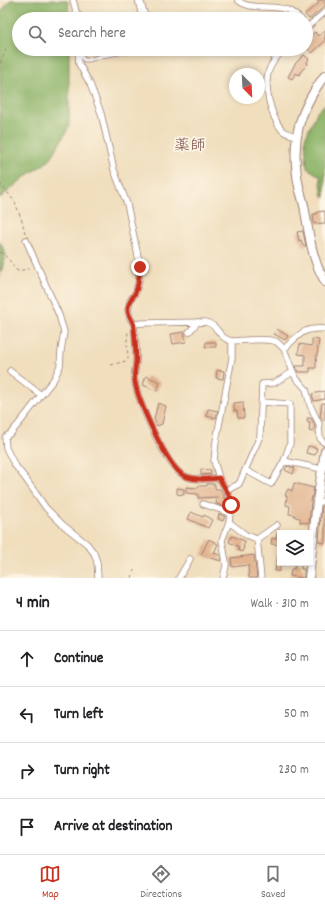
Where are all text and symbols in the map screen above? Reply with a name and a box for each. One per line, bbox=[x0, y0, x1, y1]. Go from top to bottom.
search box bbox=[12, 12, 313, 56]
icon: search bbox=[26, 23, 48, 45]
text: Search here bbox=[58, 23, 126, 45]
north arrow bbox=[229, 68, 265, 104]
district label: 薬師 bbox=[174, 135, 206, 158]
route end bbox=[131, 258, 149, 276]
route start bbox=[222, 496, 240, 514]
map controls bbox=[277, 530, 313, 566]
button: layers bbox=[277, 530, 313, 566]
text: 4 min bbox=[16, 592, 50, 616]
text: Walk · 310 m bbox=[250, 595, 309, 614]
icon: ahead bbox=[16, 648, 38, 670]
text: Continue bbox=[54, 648, 103, 670]
text: 30 m bbox=[284, 649, 309, 668]
icon: left bbox=[16, 704, 38, 726]
text: Turn left bbox=[54, 704, 103, 726]
text: 50 m bbox=[284, 705, 309, 724]
icon: right bbox=[16, 760, 38, 782]
text: Turn right bbox=[54, 760, 110, 782]
text: 230 m bbox=[279, 761, 309, 780]
icon: arrive bbox=[16, 816, 38, 838]
text: Arrive at destination bbox=[54, 816, 172, 838]
tab: Map bbox=[39, 863, 61, 903]
tab: Directions bbox=[140, 863, 182, 903]
tab: Saved bbox=[261, 863, 286, 903]

